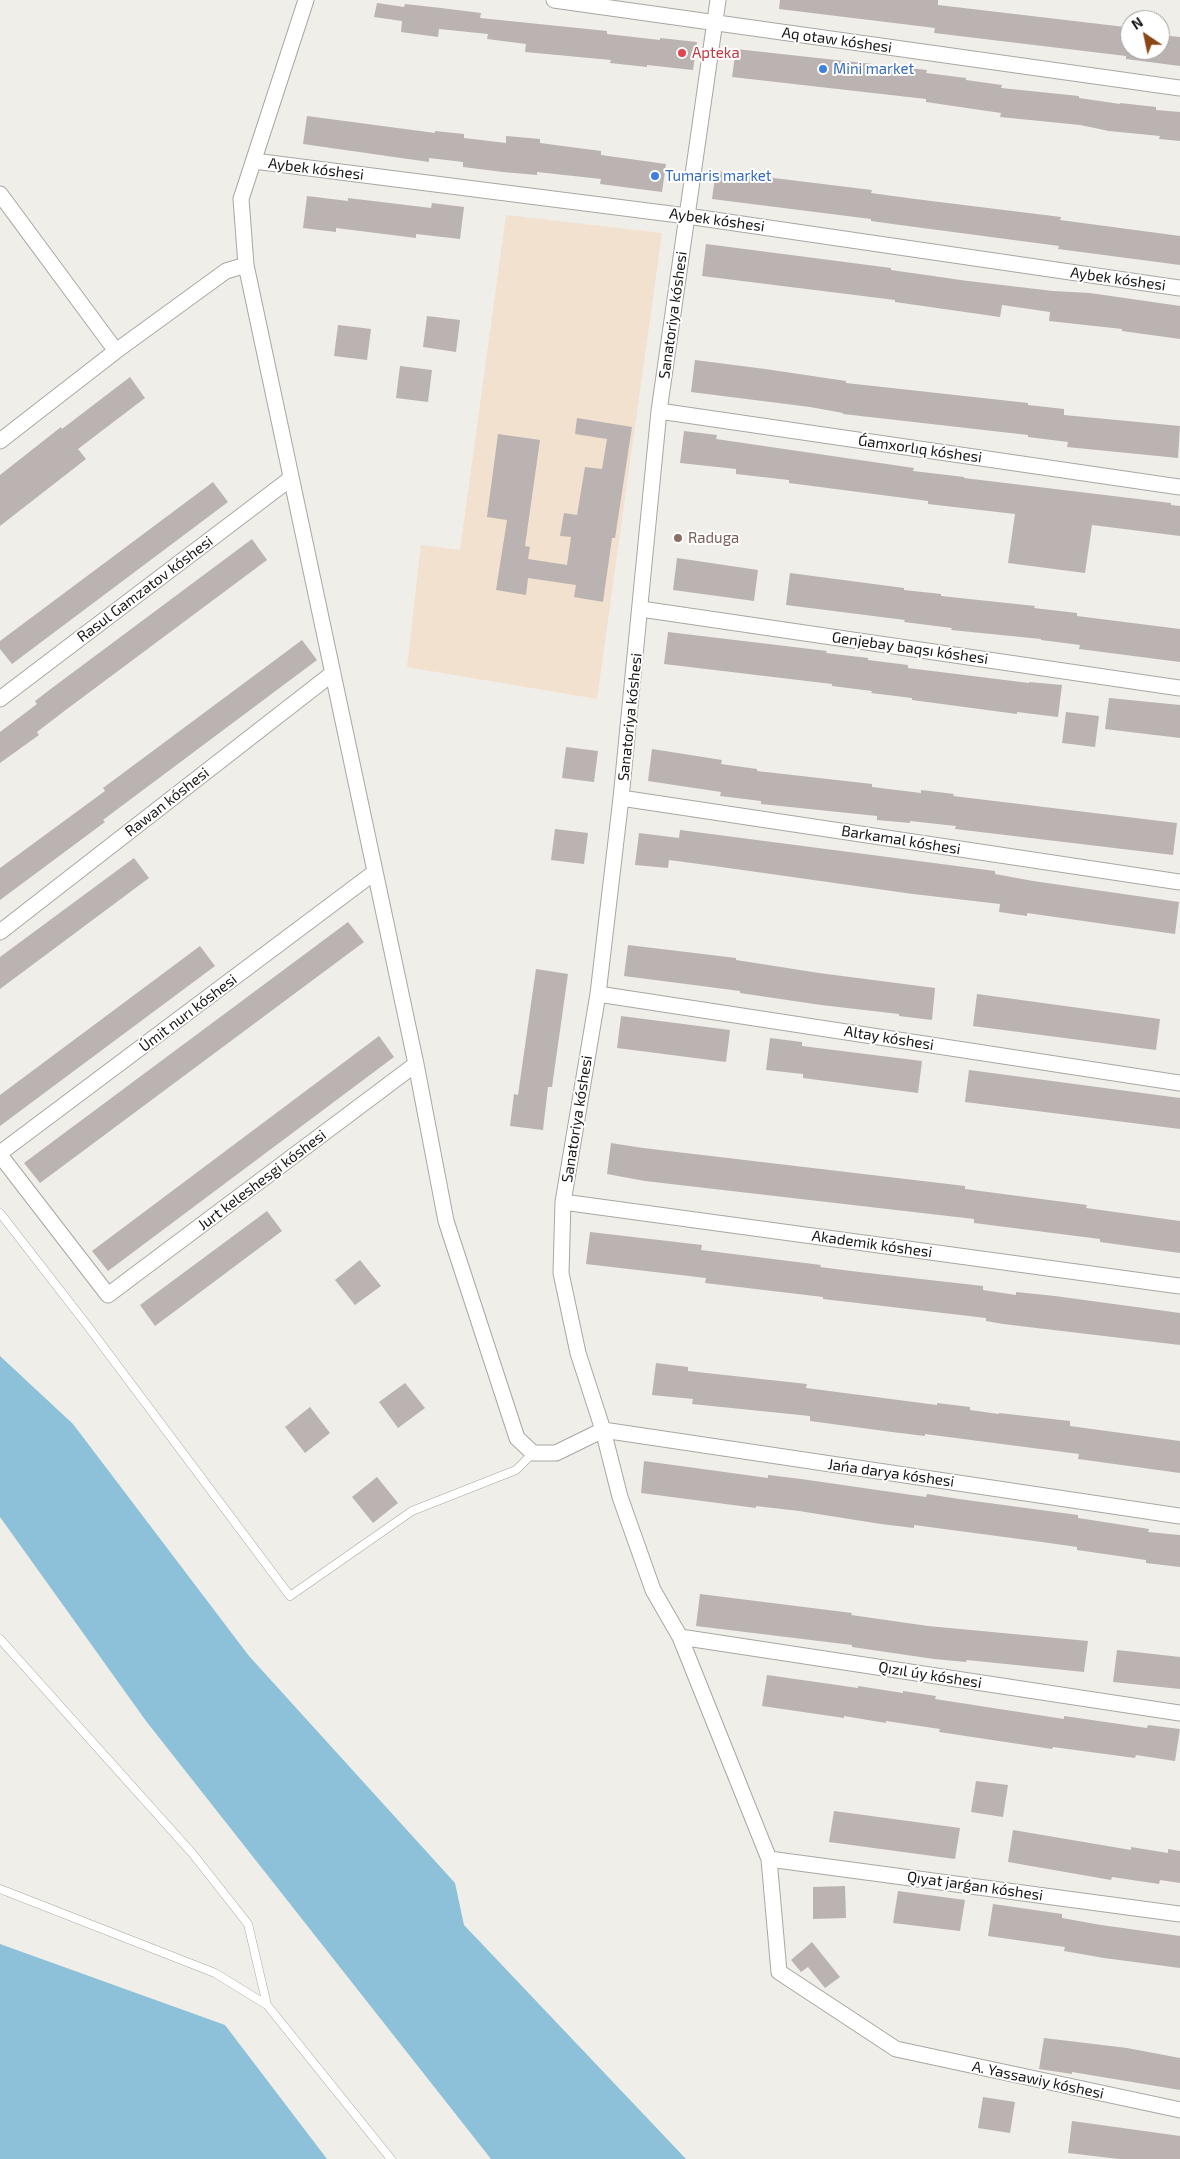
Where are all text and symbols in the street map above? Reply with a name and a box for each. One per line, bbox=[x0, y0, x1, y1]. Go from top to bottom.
north arrow bbox=[1120, 10, 1170, 60]
text: N bbox=[1128, 13, 1146, 33]
street label: Aq otaw kóshesi bbox=[781, 23, 893, 57]
place label: Apteka bbox=[692, 44, 740, 62]
marker: Apteka bbox=[676, 47, 688, 59]
place label: Mini market bbox=[833, 60, 914, 78]
marker: Mini market bbox=[817, 63, 829, 75]
street label: Aybek kóshesi bbox=[267, 154, 365, 184]
place label: Tumaris market bbox=[665, 167, 772, 185]
marker: Tumaris market bbox=[649, 170, 661, 182]
street label: Aybek kóshesi bbox=[668, 204, 766, 236]
street label: Sanatoriya kóshesi bbox=[655, 250, 691, 380]
street label: Aybek kóshesi bbox=[1069, 263, 1167, 295]
street label: Ǵamxorlıq kóshesi bbox=[857, 431, 983, 467]
place label: Raduga bbox=[688, 529, 739, 547]
street label: Rasul Gamzatov kóshesi bbox=[74, 532, 216, 646]
marker: Raduga bbox=[672, 532, 684, 544]
street label: Genjebay baqsı kóshesi bbox=[831, 628, 989, 668]
street label: Sanatoriya kóshesi bbox=[614, 652, 646, 782]
street label: Rawan kóshesi bbox=[121, 764, 213, 840]
street label: Barkamal kóshesi bbox=[840, 822, 962, 858]
street label: Úmit nurı kóshesi bbox=[135, 970, 241, 1056]
street label: Altay kóshesi bbox=[843, 1022, 935, 1054]
street label: Sanatoriya kóshesi bbox=[558, 1054, 596, 1184]
street label: Jurt keleshesgi kóshesi bbox=[194, 1126, 330, 1234]
street label: Akademik kóshesi bbox=[811, 1227, 933, 1261]
street label: Jańa darya kóshesi bbox=[827, 1455, 955, 1491]
street label: Qızıl úy kóshesi bbox=[877, 1658, 983, 1692]
street label: Qıyat jarǵan kóshesi bbox=[906, 1868, 1044, 1904]
street label: A. Yassawiy kóshesi bbox=[970, 2057, 1106, 2103]

